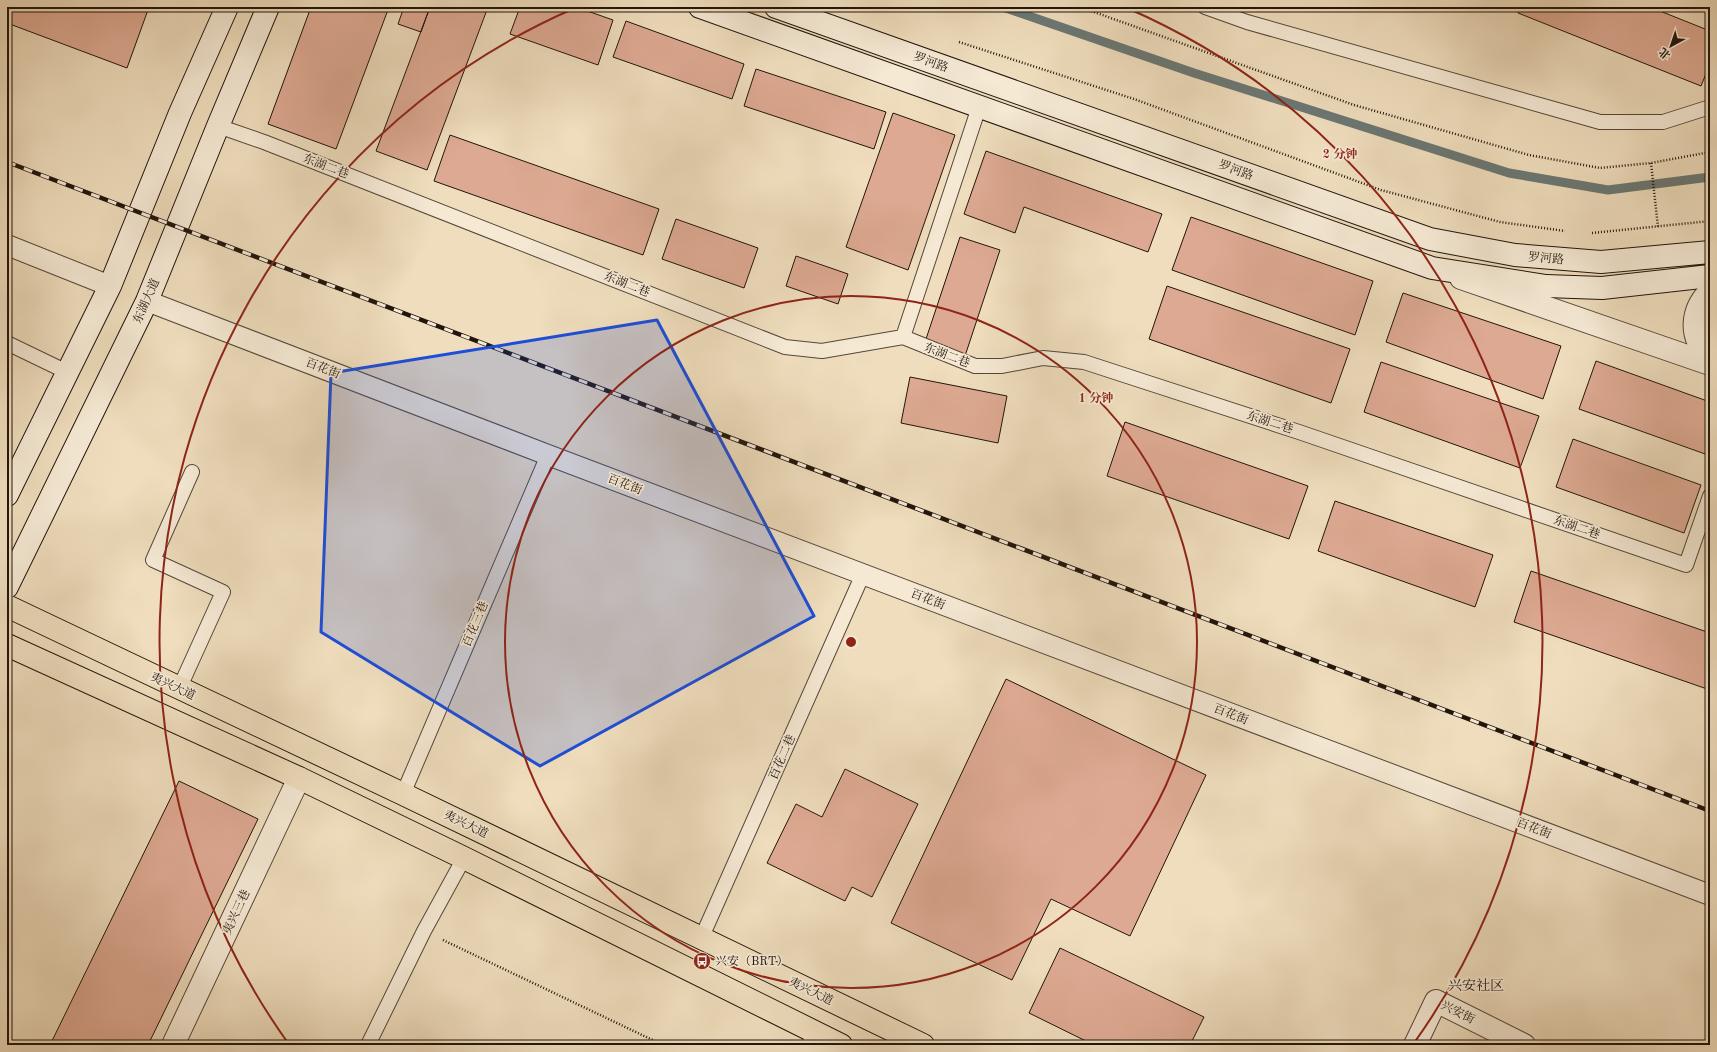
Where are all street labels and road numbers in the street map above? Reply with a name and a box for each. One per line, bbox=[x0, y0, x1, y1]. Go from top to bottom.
street label: 罗河路 bbox=[912, 49, 950, 75]
street label: 东湖二巷 bbox=[301, 151, 351, 181]
street label: 罗河路 bbox=[1217, 157, 1255, 183]
street label: 罗河路 bbox=[1527, 249, 1565, 267]
street label: 东湖二巷 bbox=[602, 269, 652, 299]
street label: 东湖大道 bbox=[130, 276, 162, 326]
street label: 东湖二巷 bbox=[922, 340, 972, 370]
street label: 百花街 bbox=[304, 355, 343, 381]
street label: 东湖二巷 bbox=[1245, 408, 1295, 436]
street label: 百花街 bbox=[606, 471, 645, 497]
street label: 东湖二巷 bbox=[1552, 513, 1602, 541]
street label: 百花街 bbox=[909, 586, 948, 612]
street label: 百花三巷 bbox=[459, 599, 491, 649]
street label: 夷兴大道 bbox=[148, 670, 198, 702]
street label: 百花街 bbox=[1212, 701, 1251, 727]
street label: 百花二巷 bbox=[766, 732, 798, 782]
street label: 夷兴大道 bbox=[441, 807, 491, 841]
street label: 百花街 bbox=[1515, 815, 1554, 841]
street label: 夷兴三巷 bbox=[220, 887, 252, 937]
street label: 夷兴大道 bbox=[786, 974, 836, 1008]
street label: 兴安街 bbox=[1439, 998, 1478, 1027]

